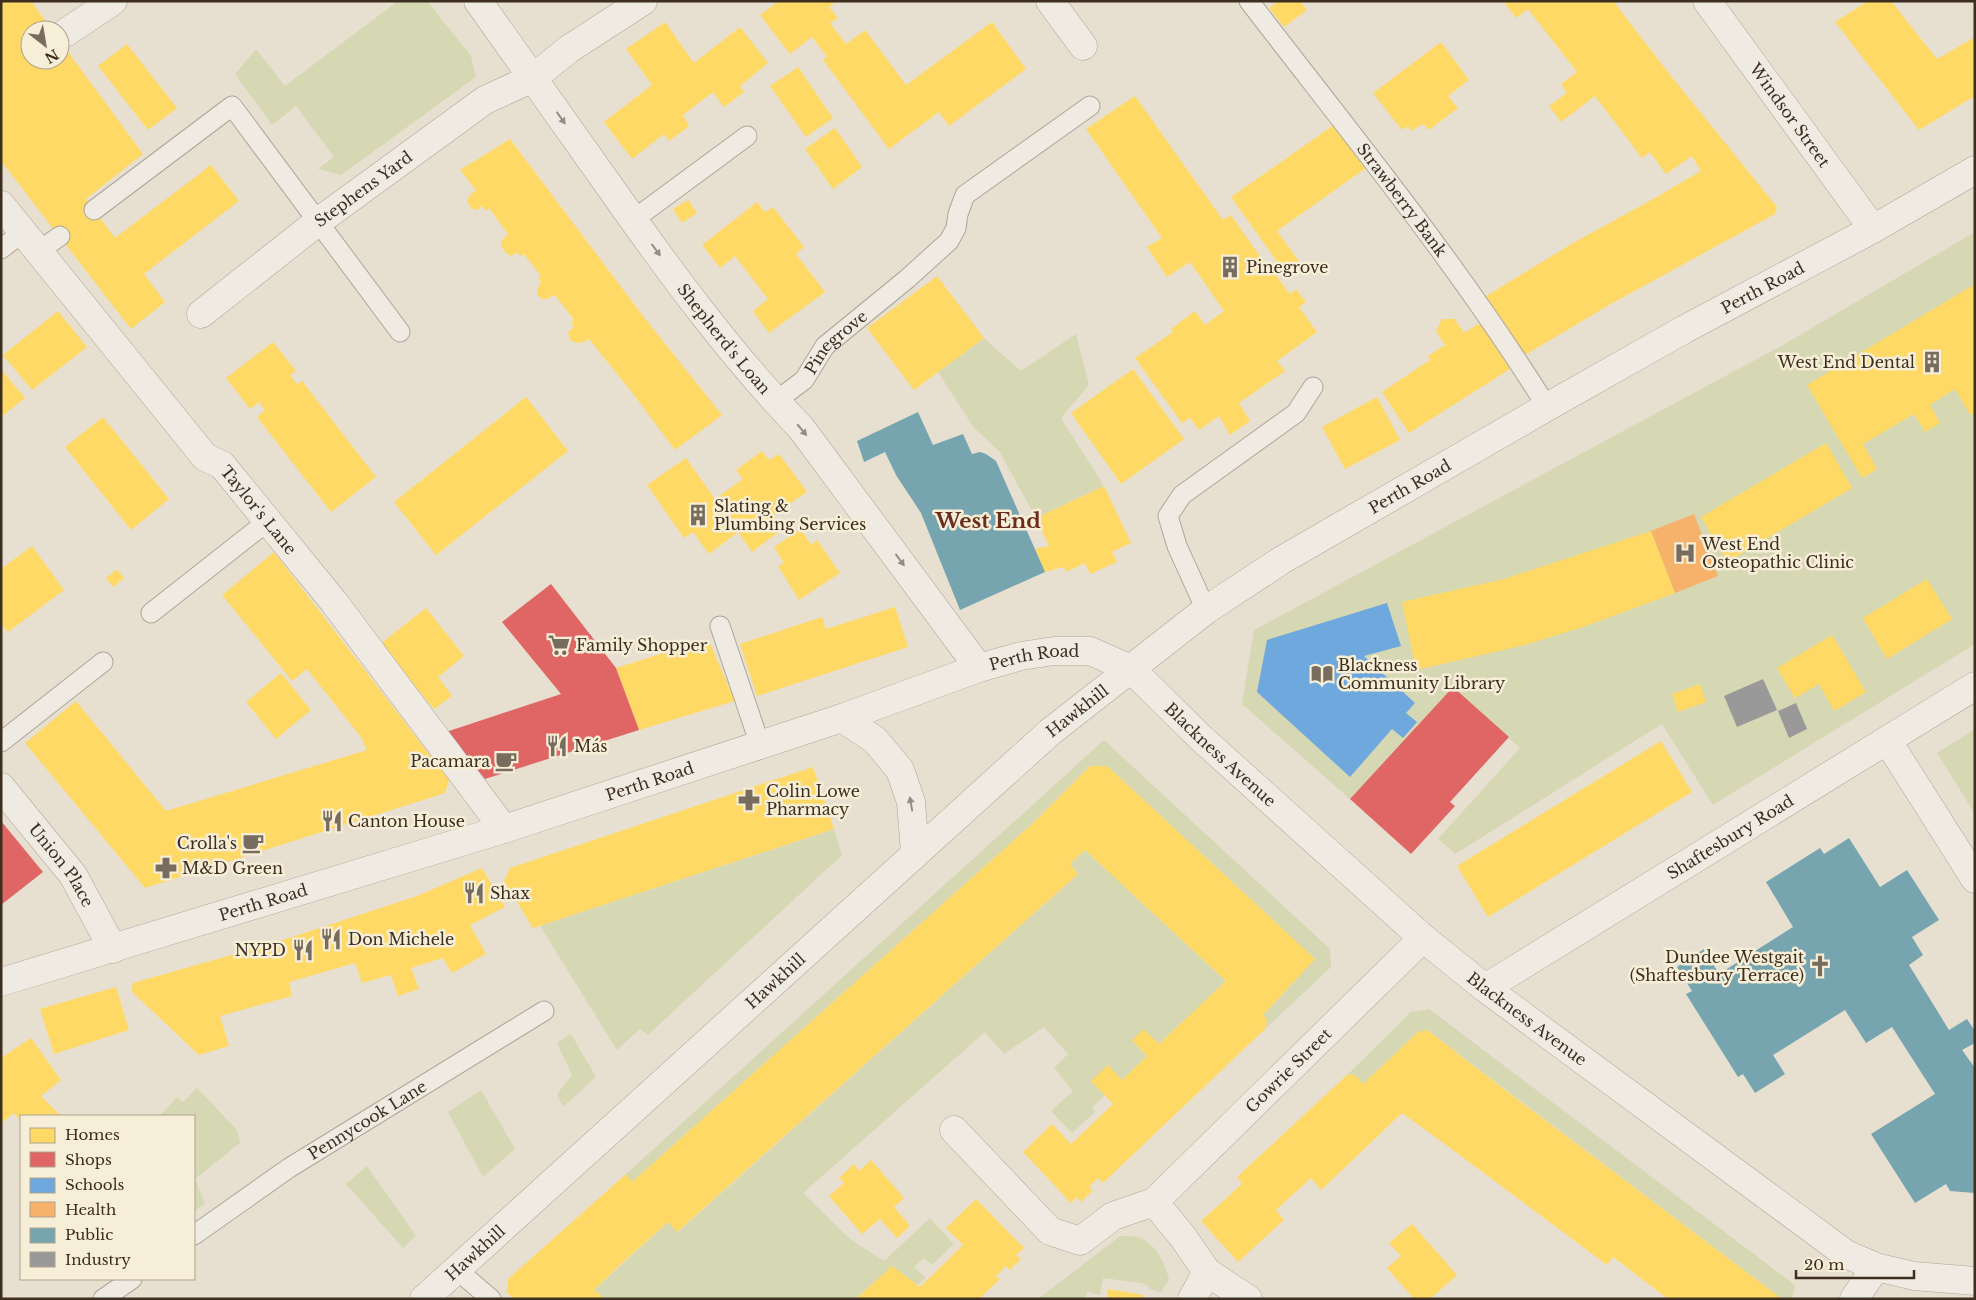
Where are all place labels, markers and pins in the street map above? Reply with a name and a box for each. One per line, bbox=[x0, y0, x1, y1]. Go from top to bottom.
building icon: Pinegrove bbox=[1217, 254, 1243, 280]
place label: Pinegrove bbox=[1246, 257, 1328, 277]
building icon: West End Dental bbox=[1919, 349, 1945, 375]
place label: West End Dental bbox=[1777, 352, 1915, 372]
place label: Slating & Plumbing Services bbox=[714, 496, 866, 534]
building icon: Slating & Plumbing Services bbox=[685, 502, 711, 528]
place label: West End Osteopathic Clinic bbox=[1701, 534, 1854, 572]
hospital icon: West End Osteopathic Clinic bbox=[1672, 540, 1698, 566]
supermarket icon: Family Shopper bbox=[546, 632, 572, 658]
place label: Family Shopper bbox=[576, 635, 708, 655]
place label: Blackness Community Library bbox=[1338, 655, 1506, 693]
library icon: Blackness Community Library bbox=[1309, 661, 1335, 687]
restaurant icon: Más bbox=[544, 733, 570, 759]
place label: Más bbox=[574, 736, 608, 756]
cafe icon: Pacamara bbox=[493, 748, 519, 774]
place label: Pacamara bbox=[410, 751, 490, 771]
place label: Colin Lowe Pharmacy bbox=[766, 781, 860, 819]
pharmacy icon: Colin Lowe Pharmacy bbox=[736, 787, 762, 813]
restaurant icon: Canton House bbox=[319, 808, 345, 834]
place label: Canton House bbox=[348, 811, 465, 831]
cafe icon: Crolla's bbox=[240, 830, 266, 856]
place label: Crolla's bbox=[177, 833, 237, 853]
pharmacy icon: M&D Green bbox=[153, 855, 179, 881]
place label: M&D Green bbox=[182, 858, 283, 878]
restaurant icon: Shax bbox=[461, 880, 487, 906]
place label: Shax bbox=[490, 883, 530, 903]
restaurant icon: Don Michele bbox=[318, 926, 344, 952]
place label: Don Michele bbox=[348, 929, 454, 949]
restaurant icon: NYPD bbox=[290, 937, 316, 963]
place label: NYPD bbox=[235, 940, 286, 960]
place label: Dundee Westgait (Shaftesbury Terrace) bbox=[1630, 947, 1804, 985]
church icon: Dundee Westgait (Shaftesbury Terrace) bbox=[1807, 953, 1833, 979]

